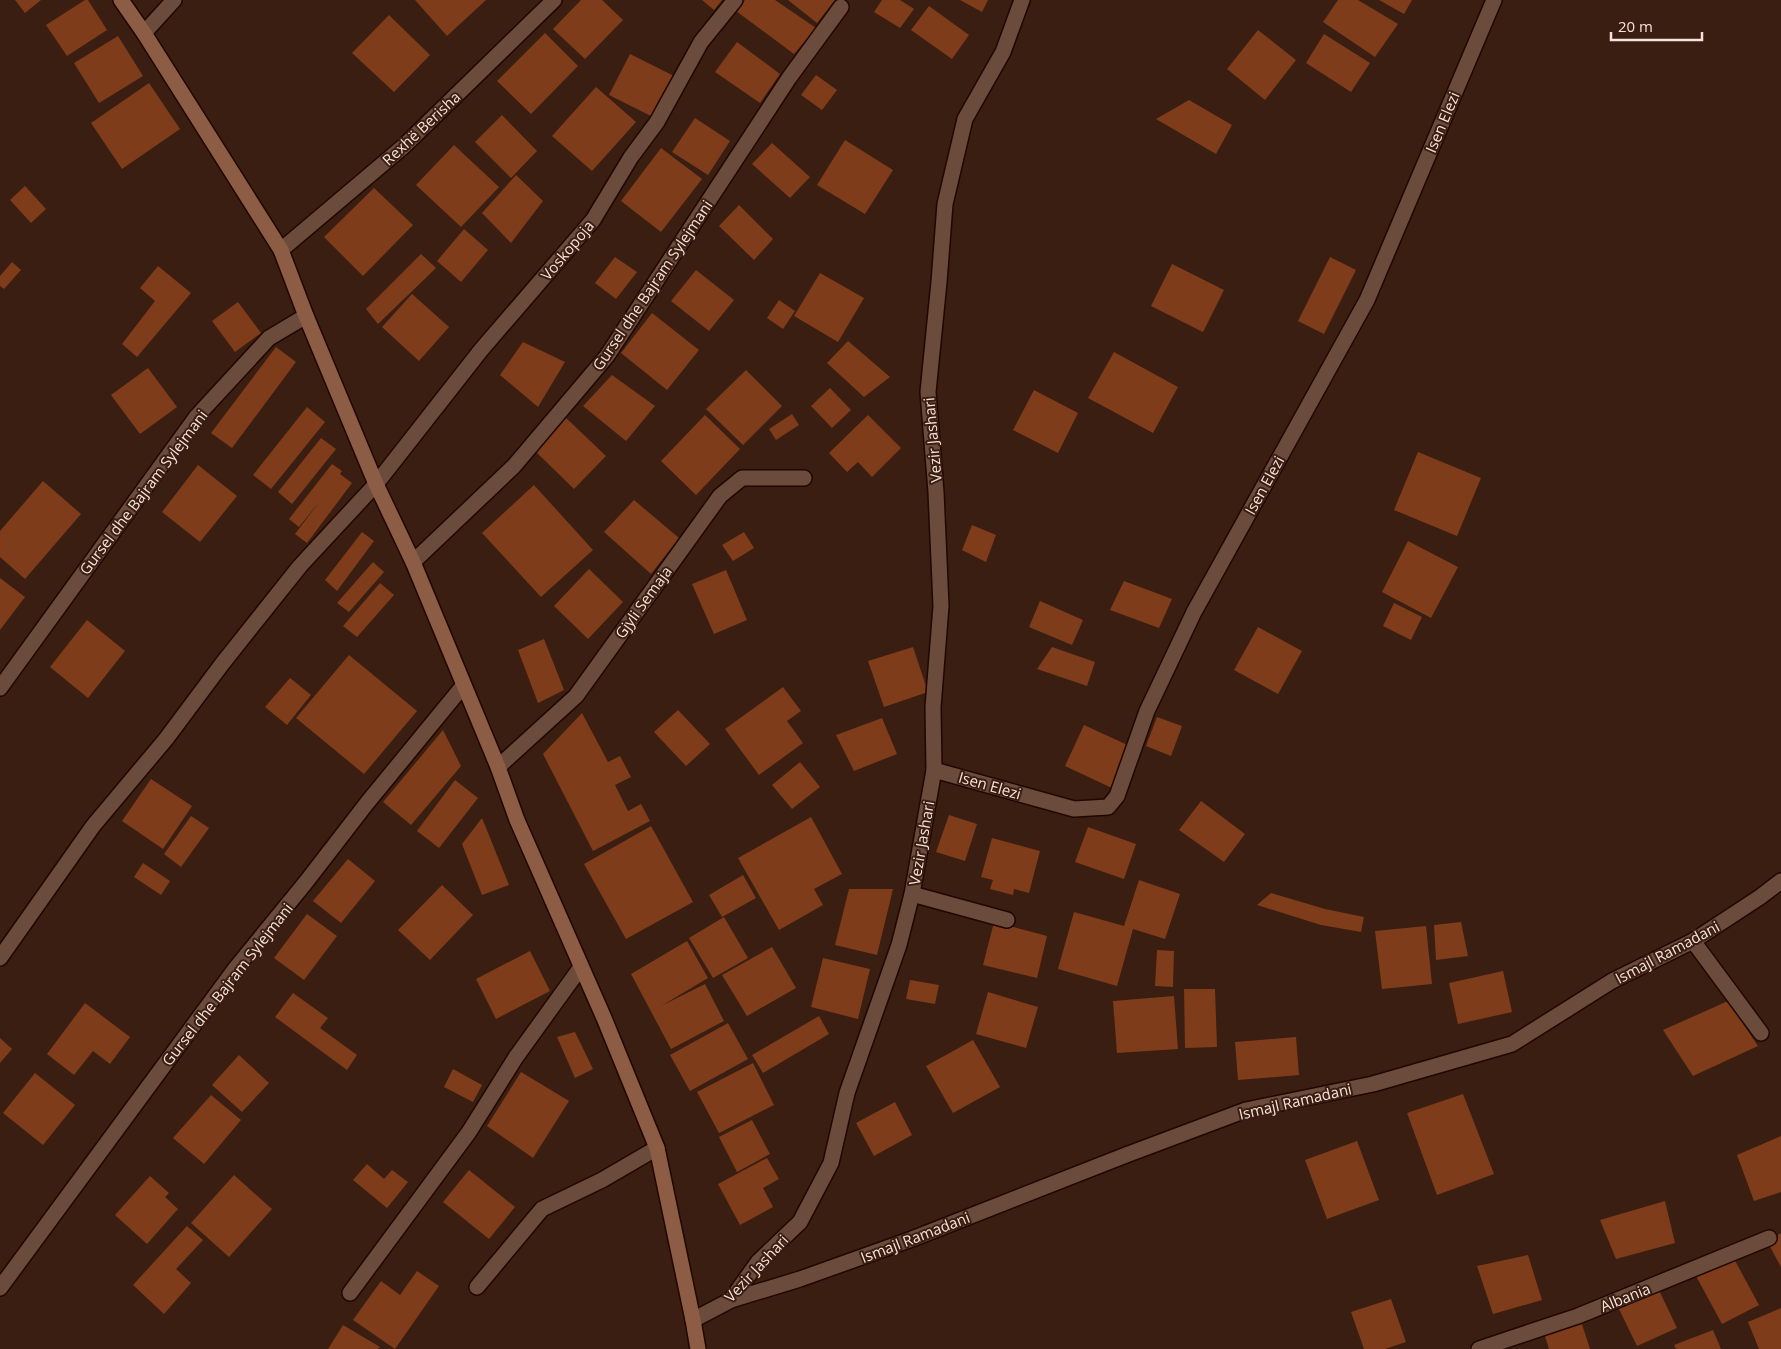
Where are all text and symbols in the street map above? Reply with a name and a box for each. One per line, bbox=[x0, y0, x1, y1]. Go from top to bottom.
scale bar bbox=[1611, 10, 1702, 42]
text: 20 m bbox=[1618, 16, 1653, 36]
street label: Rexhë Berisha bbox=[378, 87, 464, 169]
street label: Isen Elezi bbox=[1420, 89, 1464, 155]
street label: Gursel dhe Bajram Sylejmani bbox=[587, 196, 717, 374]
street label: Voskopoja bbox=[536, 216, 598, 284]
street label: Vezir Jashari bbox=[918, 397, 946, 483]
street label: Gursel dhe Bajram Sylejmani bbox=[74, 406, 212, 578]
street label: Isen Elezi bbox=[1240, 452, 1288, 518]
street label: Gjyli Semaja bbox=[610, 562, 676, 642]
street label: Isen Elezi bbox=[956, 767, 1024, 803]
street label: Vezir Jashari bbox=[904, 799, 938, 887]
street label: Gursel dhe Bajram Sylejmani bbox=[157, 899, 297, 1069]
street label: Ismajl Ramadani bbox=[1611, 916, 1723, 988]
street label: Ismajl Ramadani bbox=[1237, 1078, 1353, 1124]
street label: Ismajl Ramadani bbox=[858, 1207, 972, 1267]
street label: Vezir Jashari bbox=[720, 1230, 792, 1306]
street label: Albania bbox=[1597, 1278, 1653, 1316]

